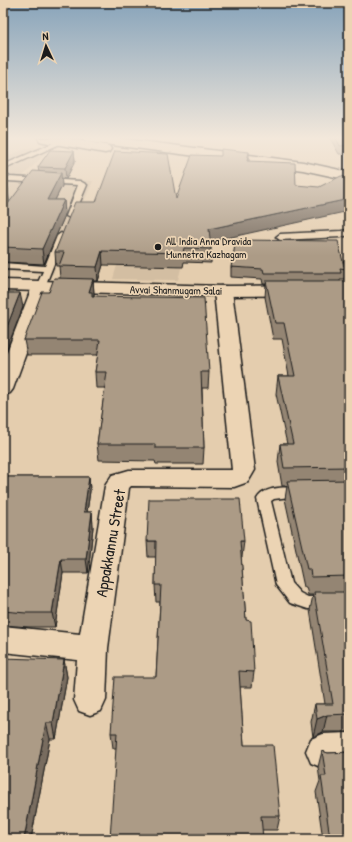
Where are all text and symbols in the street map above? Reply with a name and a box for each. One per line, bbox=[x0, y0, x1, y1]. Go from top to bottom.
north arrow bbox=[26, 26, 66, 66]
text: N bbox=[42, 29, 49, 43]
place label: All India Anna Dravida Munnetra Kazhagam bbox=[166, 234, 252, 261]
marker: All India Anna Dravida Munnetra Kazhagam bbox=[153, 242, 163, 252]
street label: Avvai Shanmugam Salai bbox=[130, 282, 222, 298]
street label: Appakkannu Street bbox=[90, 487, 130, 599]

